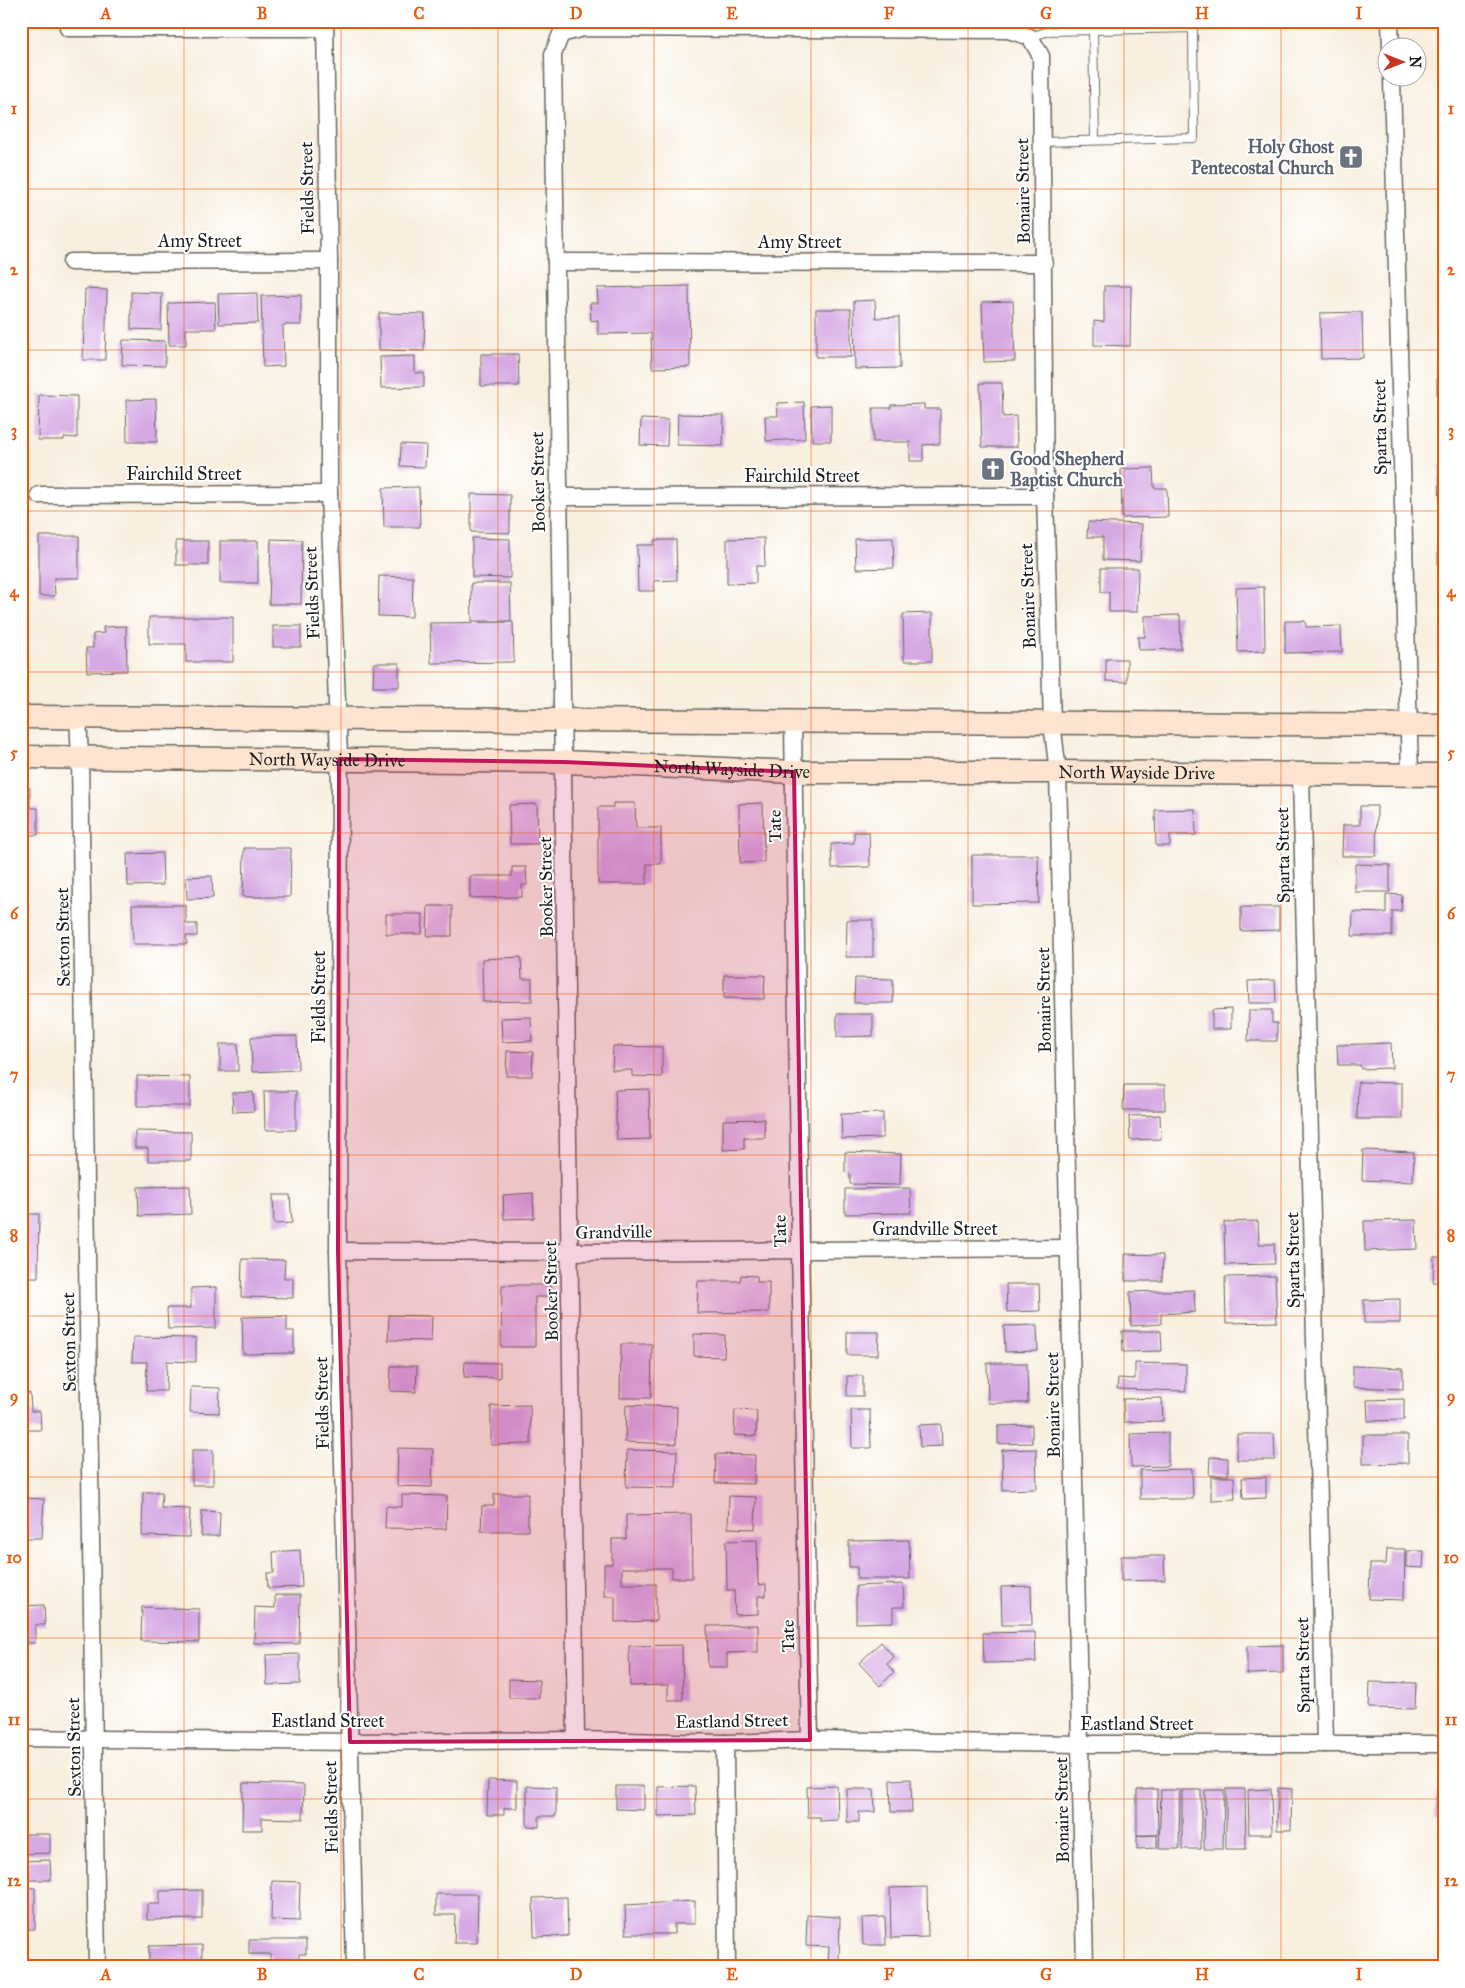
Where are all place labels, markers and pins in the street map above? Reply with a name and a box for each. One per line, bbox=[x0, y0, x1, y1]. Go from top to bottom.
place label: Holy Ghost Pentecostal Church bbox=[1191, 136, 1335, 179]
church icon: Holy Ghost Pentecostal Church bbox=[1338, 144, 1364, 170]
place label: Good Shepherd Baptist Church bbox=[1010, 448, 1125, 492]
church icon: Good Shepherd Baptist Church bbox=[980, 456, 1006, 482]

